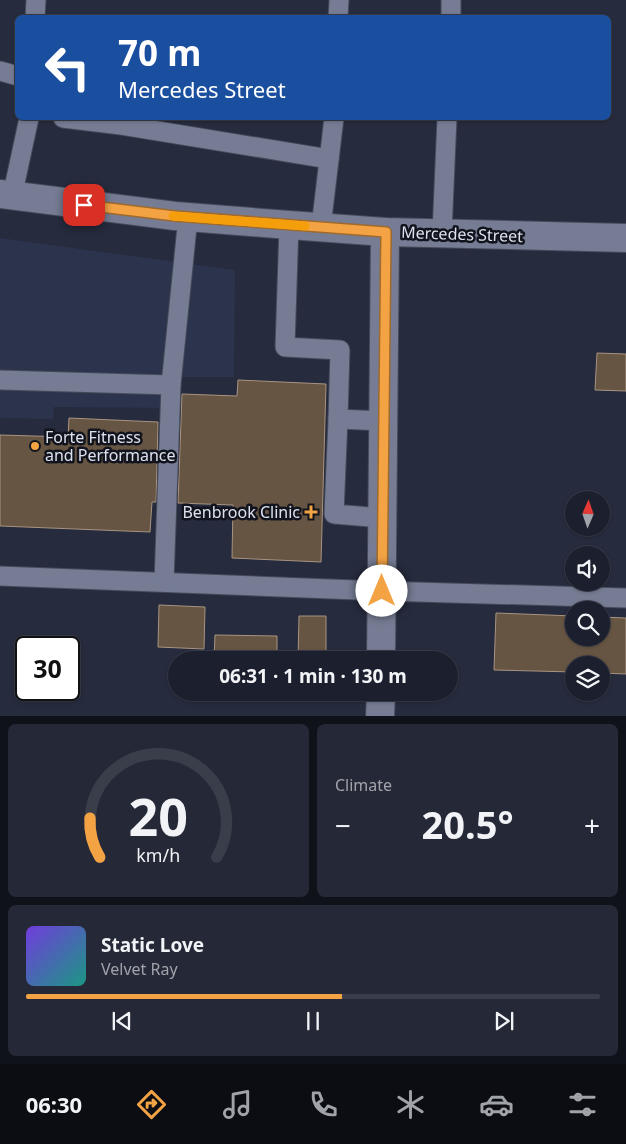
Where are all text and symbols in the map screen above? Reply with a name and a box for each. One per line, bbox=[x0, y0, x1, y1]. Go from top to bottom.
text: 70 m bbox=[118, 29, 201, 76]
icon: left bbox=[35, 35, 100, 100]
text: Mercedes Street bbox=[118, 74, 286, 104]
pin bbox=[63, 184, 105, 226]
icon: arrive bbox=[70, 191, 98, 219]
street label: Mercedes Street bbox=[401, 221, 524, 247]
place label: Forte Fitness and Performance bbox=[45, 426, 176, 466]
marker: Forte Fitness and Performance bbox=[29, 440, 41, 452]
north arrow bbox=[565, 491, 610, 536]
map controls bbox=[565, 491, 610, 701]
place label: Benbrook Clinic bbox=[182, 501, 300, 523]
marker: Benbrook Clinic bbox=[304, 505, 318, 519]
button: sound bbox=[565, 546, 610, 591]
position arrow bbox=[355, 564, 407, 616]
button: search bbox=[565, 601, 610, 646]
speed limit sign: 30 bbox=[15, 636, 80, 701]
button: layers bbox=[565, 656, 610, 701]
text: 06:31 · 1 min · 130 m bbox=[219, 663, 407, 689]
text: Climate bbox=[335, 774, 392, 796]
text: 20 bbox=[129, 780, 188, 851]
text: 20.5° bbox=[422, 798, 514, 850]
text: − bbox=[335, 806, 351, 844]
text: + bbox=[584, 806, 600, 844]
text: km/h bbox=[137, 843, 180, 867]
text: Static Love bbox=[101, 932, 204, 958]
text: Velvet Ray bbox=[101, 958, 178, 980]
icon: previous bbox=[108, 1007, 136, 1035]
icon: pause bbox=[299, 1007, 327, 1035]
icon: next bbox=[490, 1007, 518, 1035]
icon: directions bbox=[134, 1087, 169, 1122]
icon: music bbox=[220, 1087, 255, 1122]
icon: phone bbox=[306, 1087, 341, 1122]
icon: climate bbox=[393, 1087, 428, 1122]
icon: car bbox=[479, 1087, 514, 1122]
icon: filters bbox=[565, 1087, 600, 1122]
text: 06:30 bbox=[26, 1089, 82, 1119]

